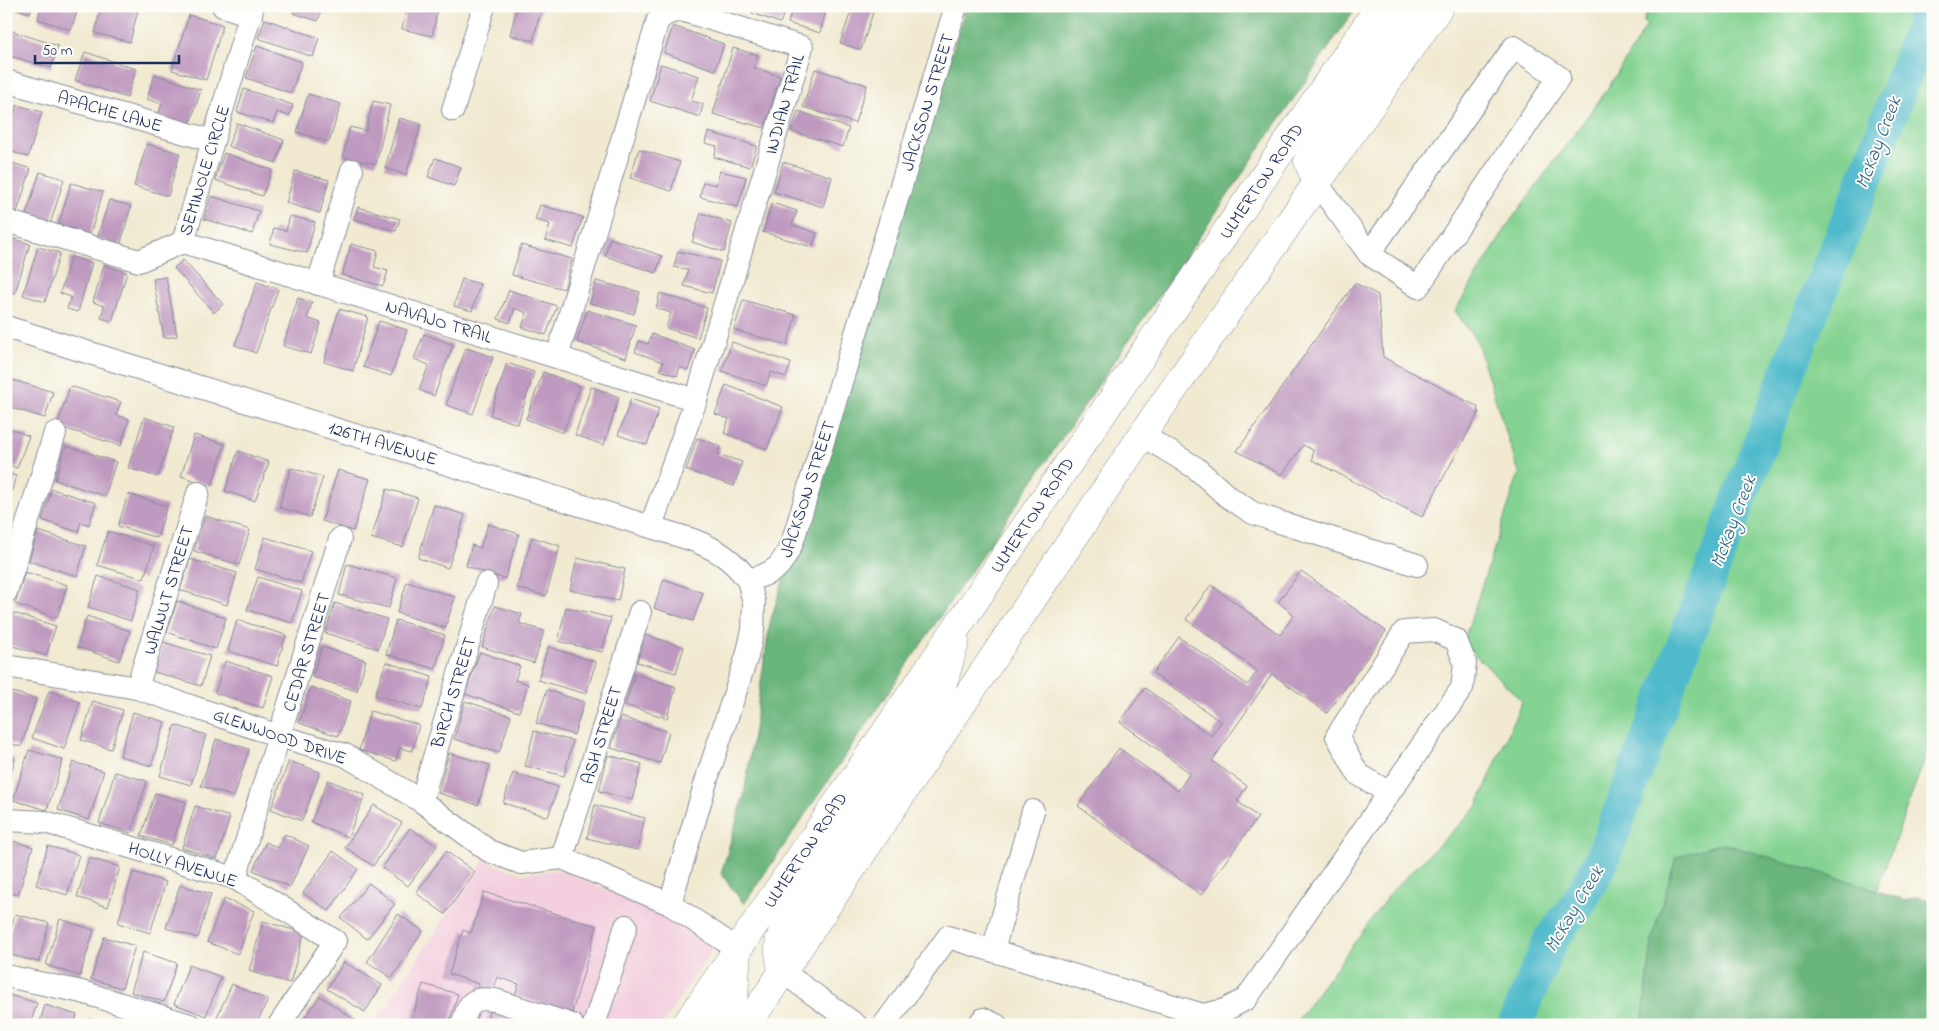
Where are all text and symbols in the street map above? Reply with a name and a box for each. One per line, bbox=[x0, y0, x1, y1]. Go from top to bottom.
street label: JACKSON STREET bbox=[896, 31, 962, 175]
scale bar bbox=[35, 32, 179, 64]
text: 50 m bbox=[42, 40, 73, 62]
street label: INDIAN TRAIL bbox=[759, 51, 813, 158]
street label: APACHE LANE bbox=[54, 86, 165, 140]
water label: McKay Creek bbox=[1849, 92, 1909, 193]
street label: SEMINOLE CIRCLE bbox=[174, 102, 238, 239]
street label: ULMERTON ROAD bbox=[1214, 119, 1311, 245]
street label: NAVAJO TRAIL bbox=[382, 294, 495, 352]
street label: 126TH AVENUE bbox=[325, 416, 440, 474]
street label: JACKSON STREET bbox=[775, 418, 843, 561]
street label: ULMERTON ROAD bbox=[985, 453, 1082, 579]
water label: McKay Creek bbox=[1704, 471, 1764, 572]
street label: WALNUT STREET bbox=[138, 523, 202, 658]
street label: CEDAR STREET bbox=[277, 590, 338, 715]
street label: BIRCH STREET bbox=[425, 634, 484, 752]
street label: ASH STREET bbox=[576, 683, 630, 788]
street label: GLENWOOD DRIVE bbox=[209, 703, 350, 773]
street label: ULMERTON ROAD bbox=[758, 788, 855, 914]
street label: HOLLY AVENUE bbox=[125, 836, 240, 896]
water label: McKay Creek bbox=[1539, 860, 1612, 958]

